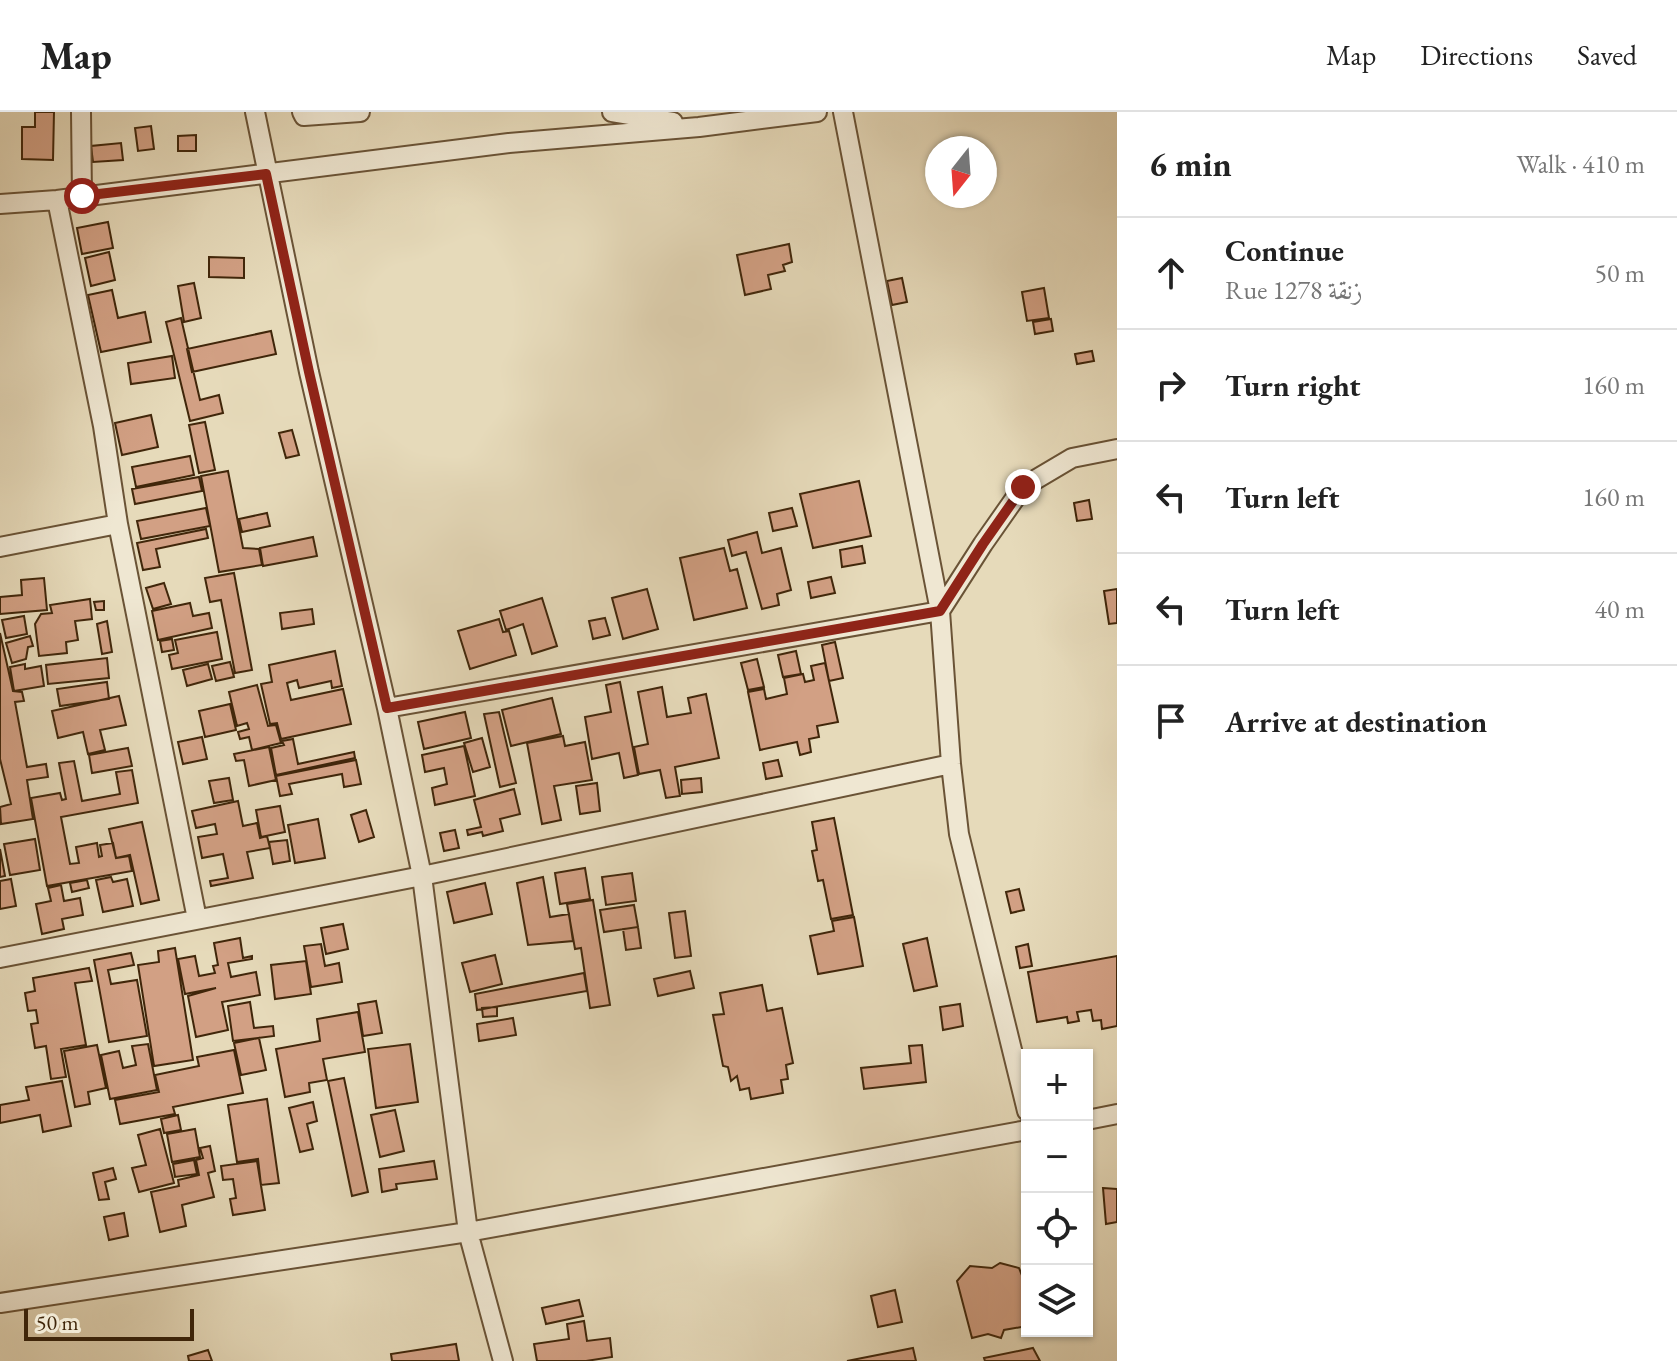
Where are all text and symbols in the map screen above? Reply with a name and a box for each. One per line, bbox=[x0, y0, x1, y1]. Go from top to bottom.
text: Map bbox=[40, 31, 112, 80]
text: Map bbox=[1326, 37, 1376, 73]
text: Directions bbox=[1420, 37, 1533, 73]
text: Saved bbox=[1577, 37, 1637, 73]
north arrow bbox=[925, 136, 997, 208]
text: 6 min bbox=[1149, 142, 1232, 186]
text: Walk · 410 m bbox=[1517, 147, 1645, 181]
route start bbox=[64, 178, 100, 214]
text: Continue bbox=[1225, 231, 1344, 270]
icon: ahead bbox=[1149, 251, 1193, 295]
text: 50 m bbox=[1595, 256, 1645, 290]
text: Rue 1278 زنقة bbox=[1225, 273, 1363, 307]
icon: right bbox=[1149, 363, 1193, 407]
text: Turn right bbox=[1225, 366, 1361, 405]
text: 160 m bbox=[1582, 368, 1645, 402]
route end bbox=[1005, 469, 1041, 505]
icon: left bbox=[1149, 475, 1193, 519]
text: Turn left bbox=[1225, 478, 1339, 517]
text: 160 m bbox=[1582, 480, 1645, 514]
icon: left bbox=[1149, 587, 1193, 631]
text: Turn left bbox=[1225, 590, 1339, 629]
text: 40 m bbox=[1595, 592, 1645, 626]
icon: arrive bbox=[1149, 699, 1193, 743]
text: Arrive at destination bbox=[1225, 702, 1487, 741]
map controls bbox=[1021, 1049, 1093, 1337]
button: + bbox=[1021, 1049, 1093, 1121]
button: − bbox=[1021, 1121, 1093, 1193]
button: locate bbox=[1021, 1193, 1093, 1265]
button: layers bbox=[1021, 1265, 1093, 1337]
scale bar bbox=[24, 1305, 194, 1341]
text: 50 m bbox=[36, 1308, 79, 1337]

